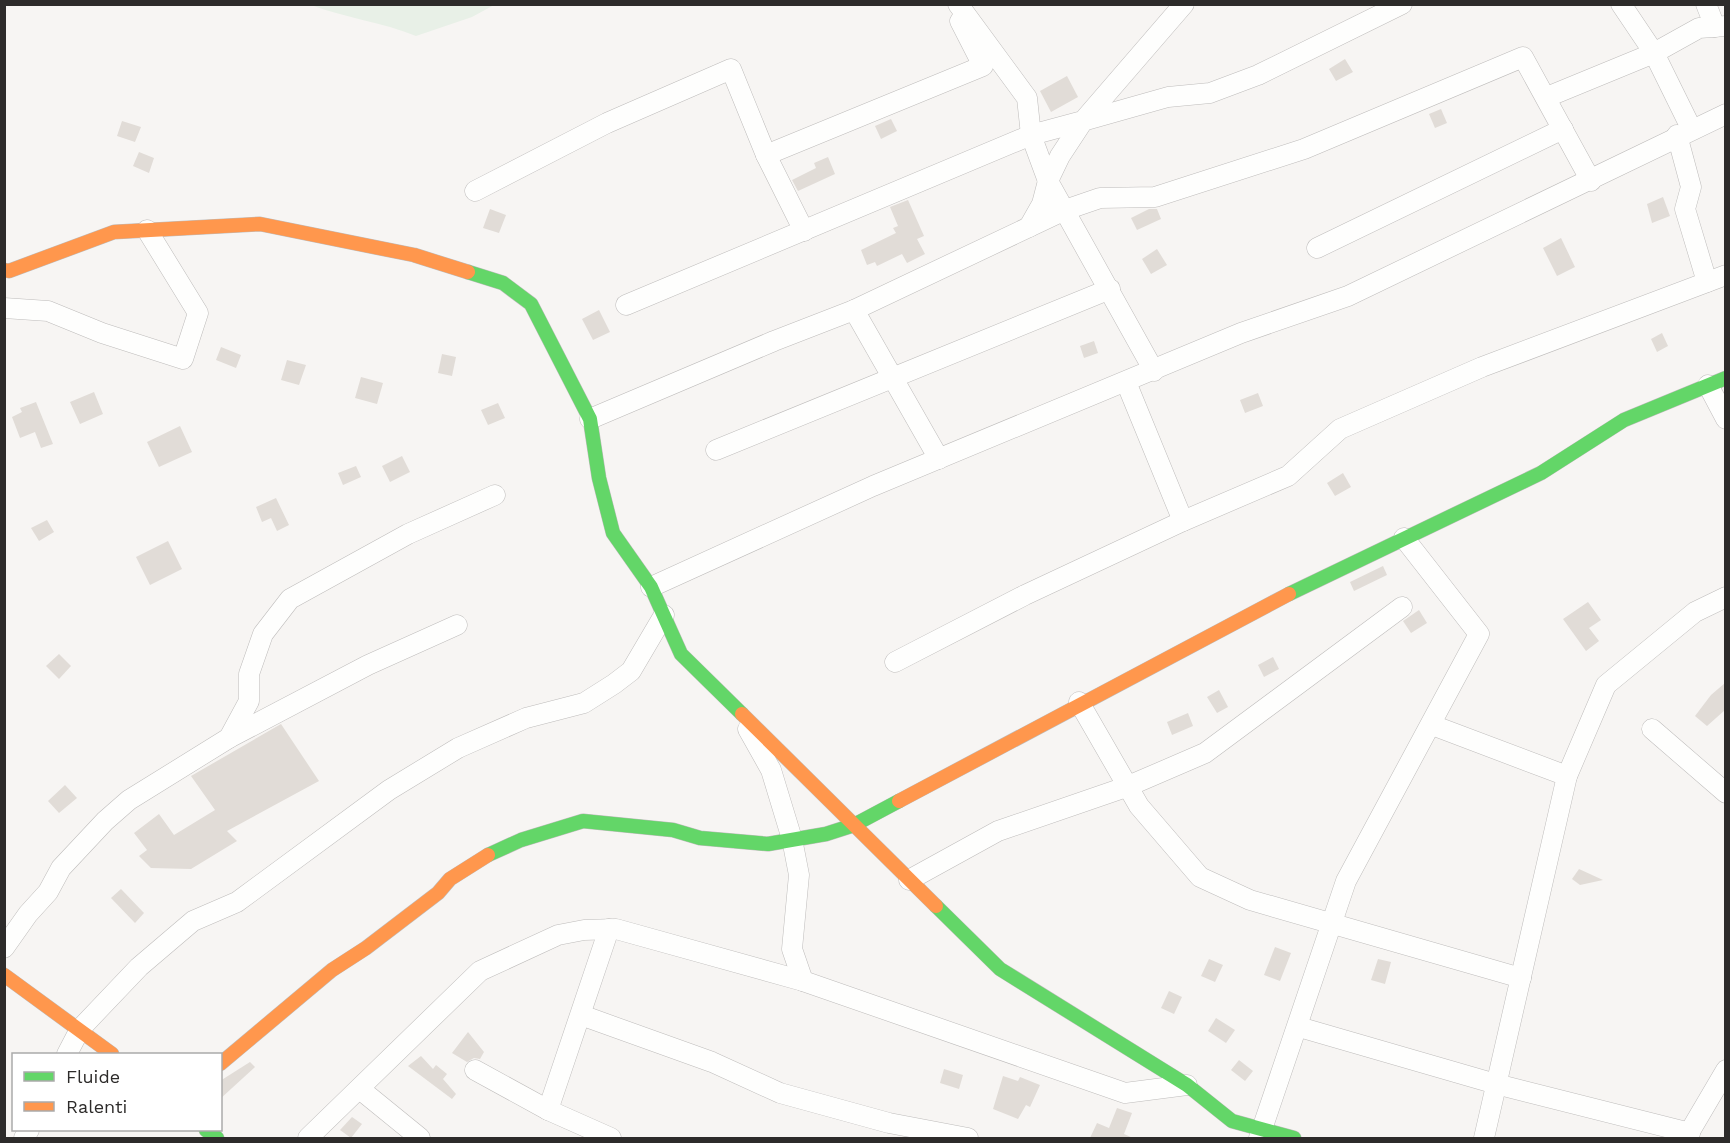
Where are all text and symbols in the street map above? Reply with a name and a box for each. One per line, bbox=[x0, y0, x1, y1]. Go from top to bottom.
legend bbox=[12, 1053, 222, 1131]
text: Fluide bbox=[66, 1066, 120, 1087]
text: Ralenti bbox=[66, 1096, 127, 1117]

